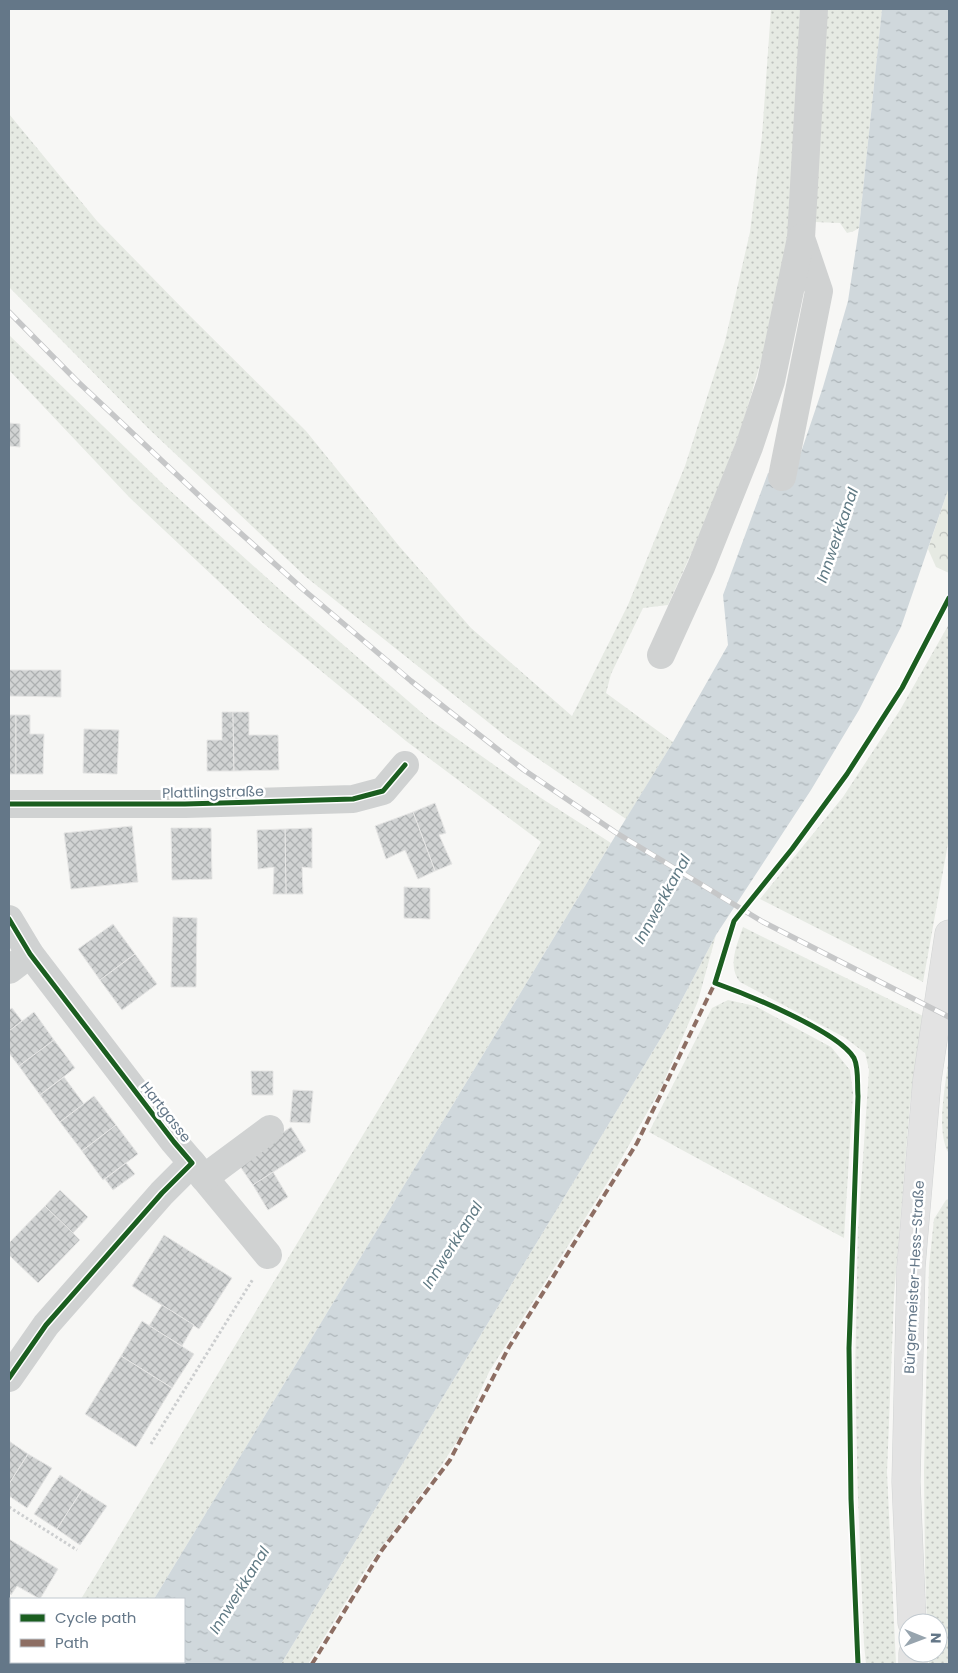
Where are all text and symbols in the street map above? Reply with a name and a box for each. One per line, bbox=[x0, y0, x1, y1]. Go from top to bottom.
water label: Innwerkkanal bbox=[811, 484, 863, 585]
street label: Plattlingstraße bbox=[162, 781, 264, 803]
water label: Innwerkkanal bbox=[629, 850, 695, 947]
street label: Hartgasse bbox=[136, 1078, 196, 1147]
street label: Bürgermeister-Hess-Straße bbox=[899, 1179, 929, 1374]
water label: Innwerkkanal bbox=[417, 1197, 487, 1293]
water label: Innwerkkanal bbox=[204, 1542, 274, 1638]
legend bbox=[10, 1598, 185, 1663]
text: Cycle path bbox=[55, 1607, 136, 1628]
north arrow bbox=[898, 1613, 948, 1663]
text: Path bbox=[55, 1632, 89, 1653]
text: N bbox=[926, 1633, 946, 1644]

